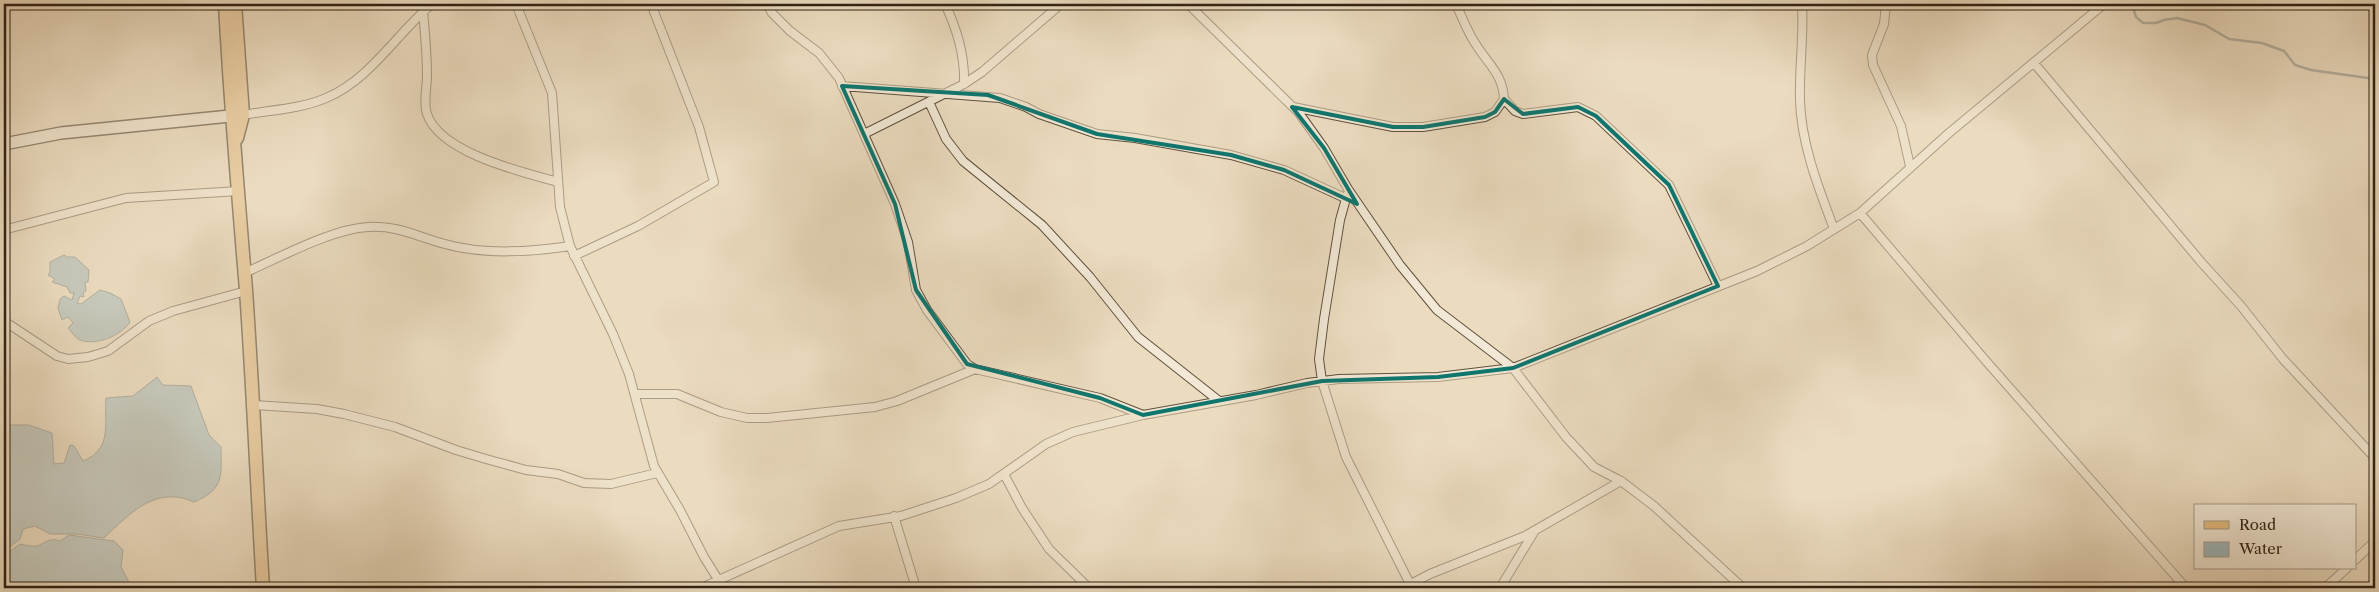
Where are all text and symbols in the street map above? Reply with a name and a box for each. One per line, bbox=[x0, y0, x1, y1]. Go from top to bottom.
legend bbox=[2194, 504, 2356, 570]
text: Road bbox=[2239, 515, 2276, 534]
text: Water bbox=[2238, 539, 2283, 558]

